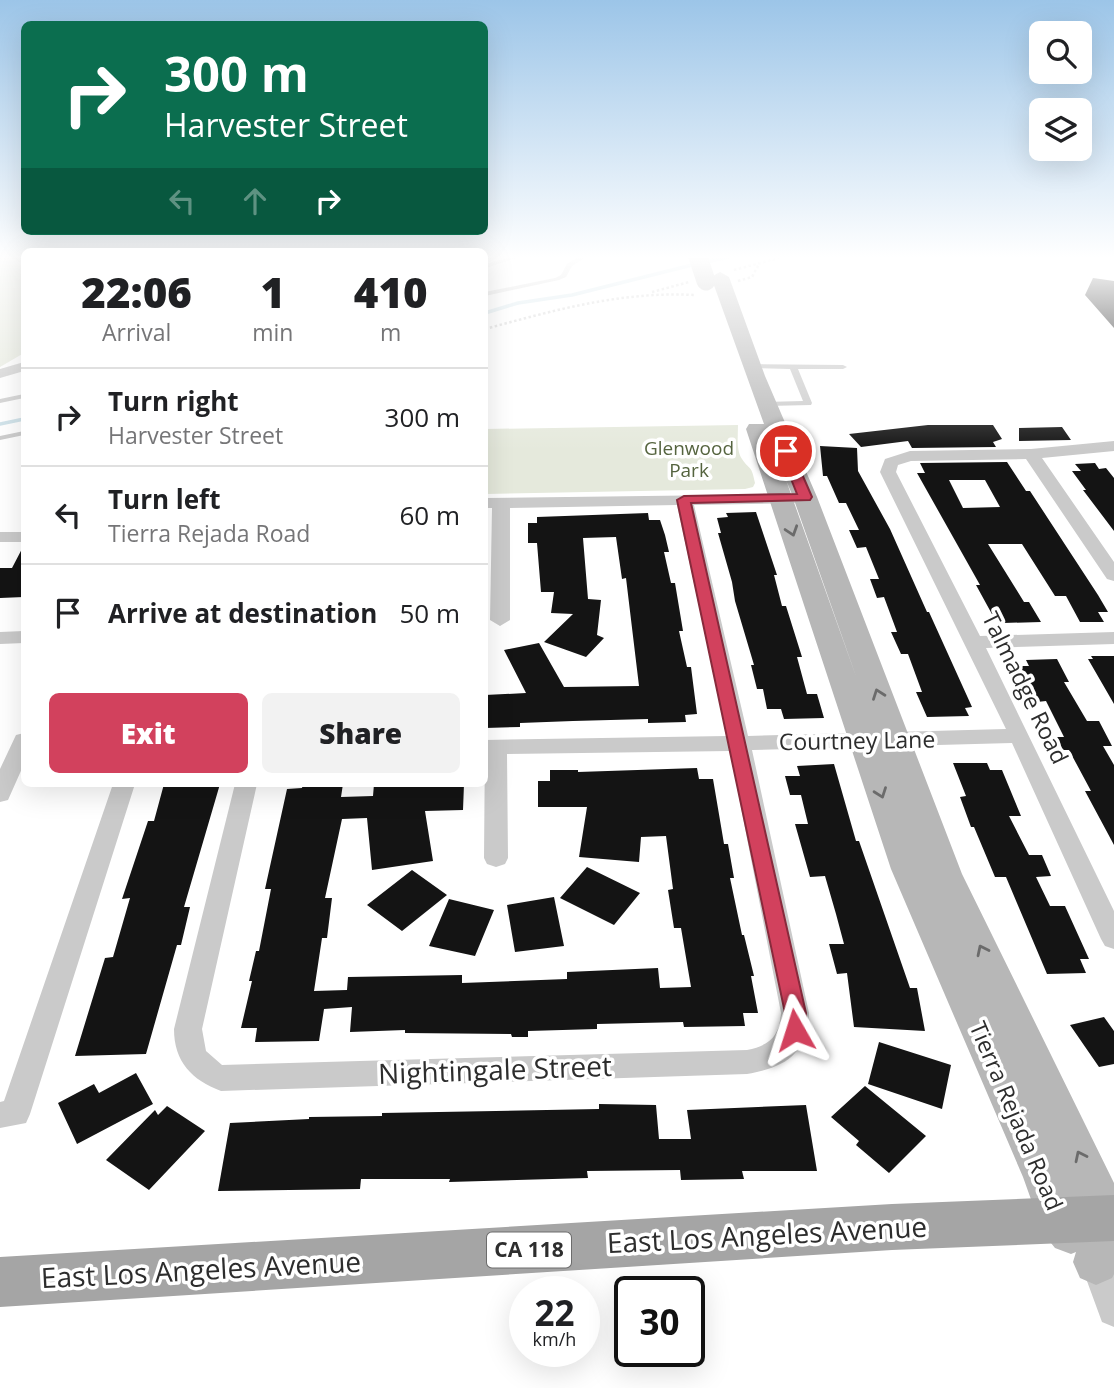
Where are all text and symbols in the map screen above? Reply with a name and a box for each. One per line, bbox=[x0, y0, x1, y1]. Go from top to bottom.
map controls bbox=[1029, 21, 1092, 161]
button: search bbox=[1029, 21, 1092, 84]
text: 300 m bbox=[164, 40, 309, 106]
icon: right bbox=[49, 49, 140, 140]
button: layers bbox=[1029, 98, 1092, 161]
text: Harvester Street bbox=[164, 103, 408, 146]
icon: left bbox=[163, 182, 201, 220]
icon: ahead bbox=[236, 182, 274, 220]
icon: right bbox=[309, 182, 347, 220]
text: 22:06 bbox=[81, 263, 192, 320]
text: 1 bbox=[261, 263, 285, 320]
text: 410 bbox=[354, 263, 428, 320]
text: Arrival bbox=[102, 316, 171, 348]
text: min bbox=[252, 316, 293, 348]
text: m bbox=[380, 316, 401, 348]
text: Turn right bbox=[108, 383, 239, 419]
icon: right bbox=[49, 398, 87, 436]
text: 300 m bbox=[385, 399, 460, 435]
text: Harvester Street bbox=[108, 419, 283, 451]
pin bbox=[756, 421, 816, 481]
icon: arrive bbox=[767, 432, 805, 470]
park label: Glenwood Park bbox=[644, 435, 734, 483]
text: Turn left bbox=[108, 481, 220, 517]
icon: left bbox=[49, 496, 87, 534]
text: 60 m bbox=[399, 497, 460, 533]
text: Tierra Rejada Road bbox=[108, 517, 310, 549]
one-way arrow bbox=[784, 525, 798, 537]
icon: arrive bbox=[49, 594, 87, 632]
text: Arrive at destination bbox=[108, 595, 377, 631]
text: 50 m bbox=[399, 595, 460, 631]
street label: Talmadge Road bbox=[975, 606, 1077, 769]
one-way arrow bbox=[872, 689, 886, 701]
button: Exit bbox=[49, 693, 248, 773]
button: Share bbox=[262, 693, 460, 773]
street label: Courtney Lane bbox=[779, 723, 935, 757]
one-way arrow bbox=[873, 787, 887, 799]
one-way arrow bbox=[976, 945, 990, 957]
position arrow bbox=[758, 993, 832, 1067]
street label: Tierra Rejada Road bbox=[963, 1016, 1071, 1215]
street label: Nightingale Street bbox=[377, 1046, 612, 1092]
one-way arrow bbox=[1074, 1151, 1088, 1163]
street label: East Los Angeles Avenue bbox=[606, 1207, 928, 1261]
road number: CA 118 bbox=[487, 1232, 571, 1268]
street label: East Los Angeles Avenue bbox=[40, 1242, 362, 1296]
speed limit sign: 30 bbox=[614, 1276, 705, 1367]
text: 22 bbox=[534, 1289, 575, 1336]
text: km/h bbox=[533, 1327, 576, 1351]

